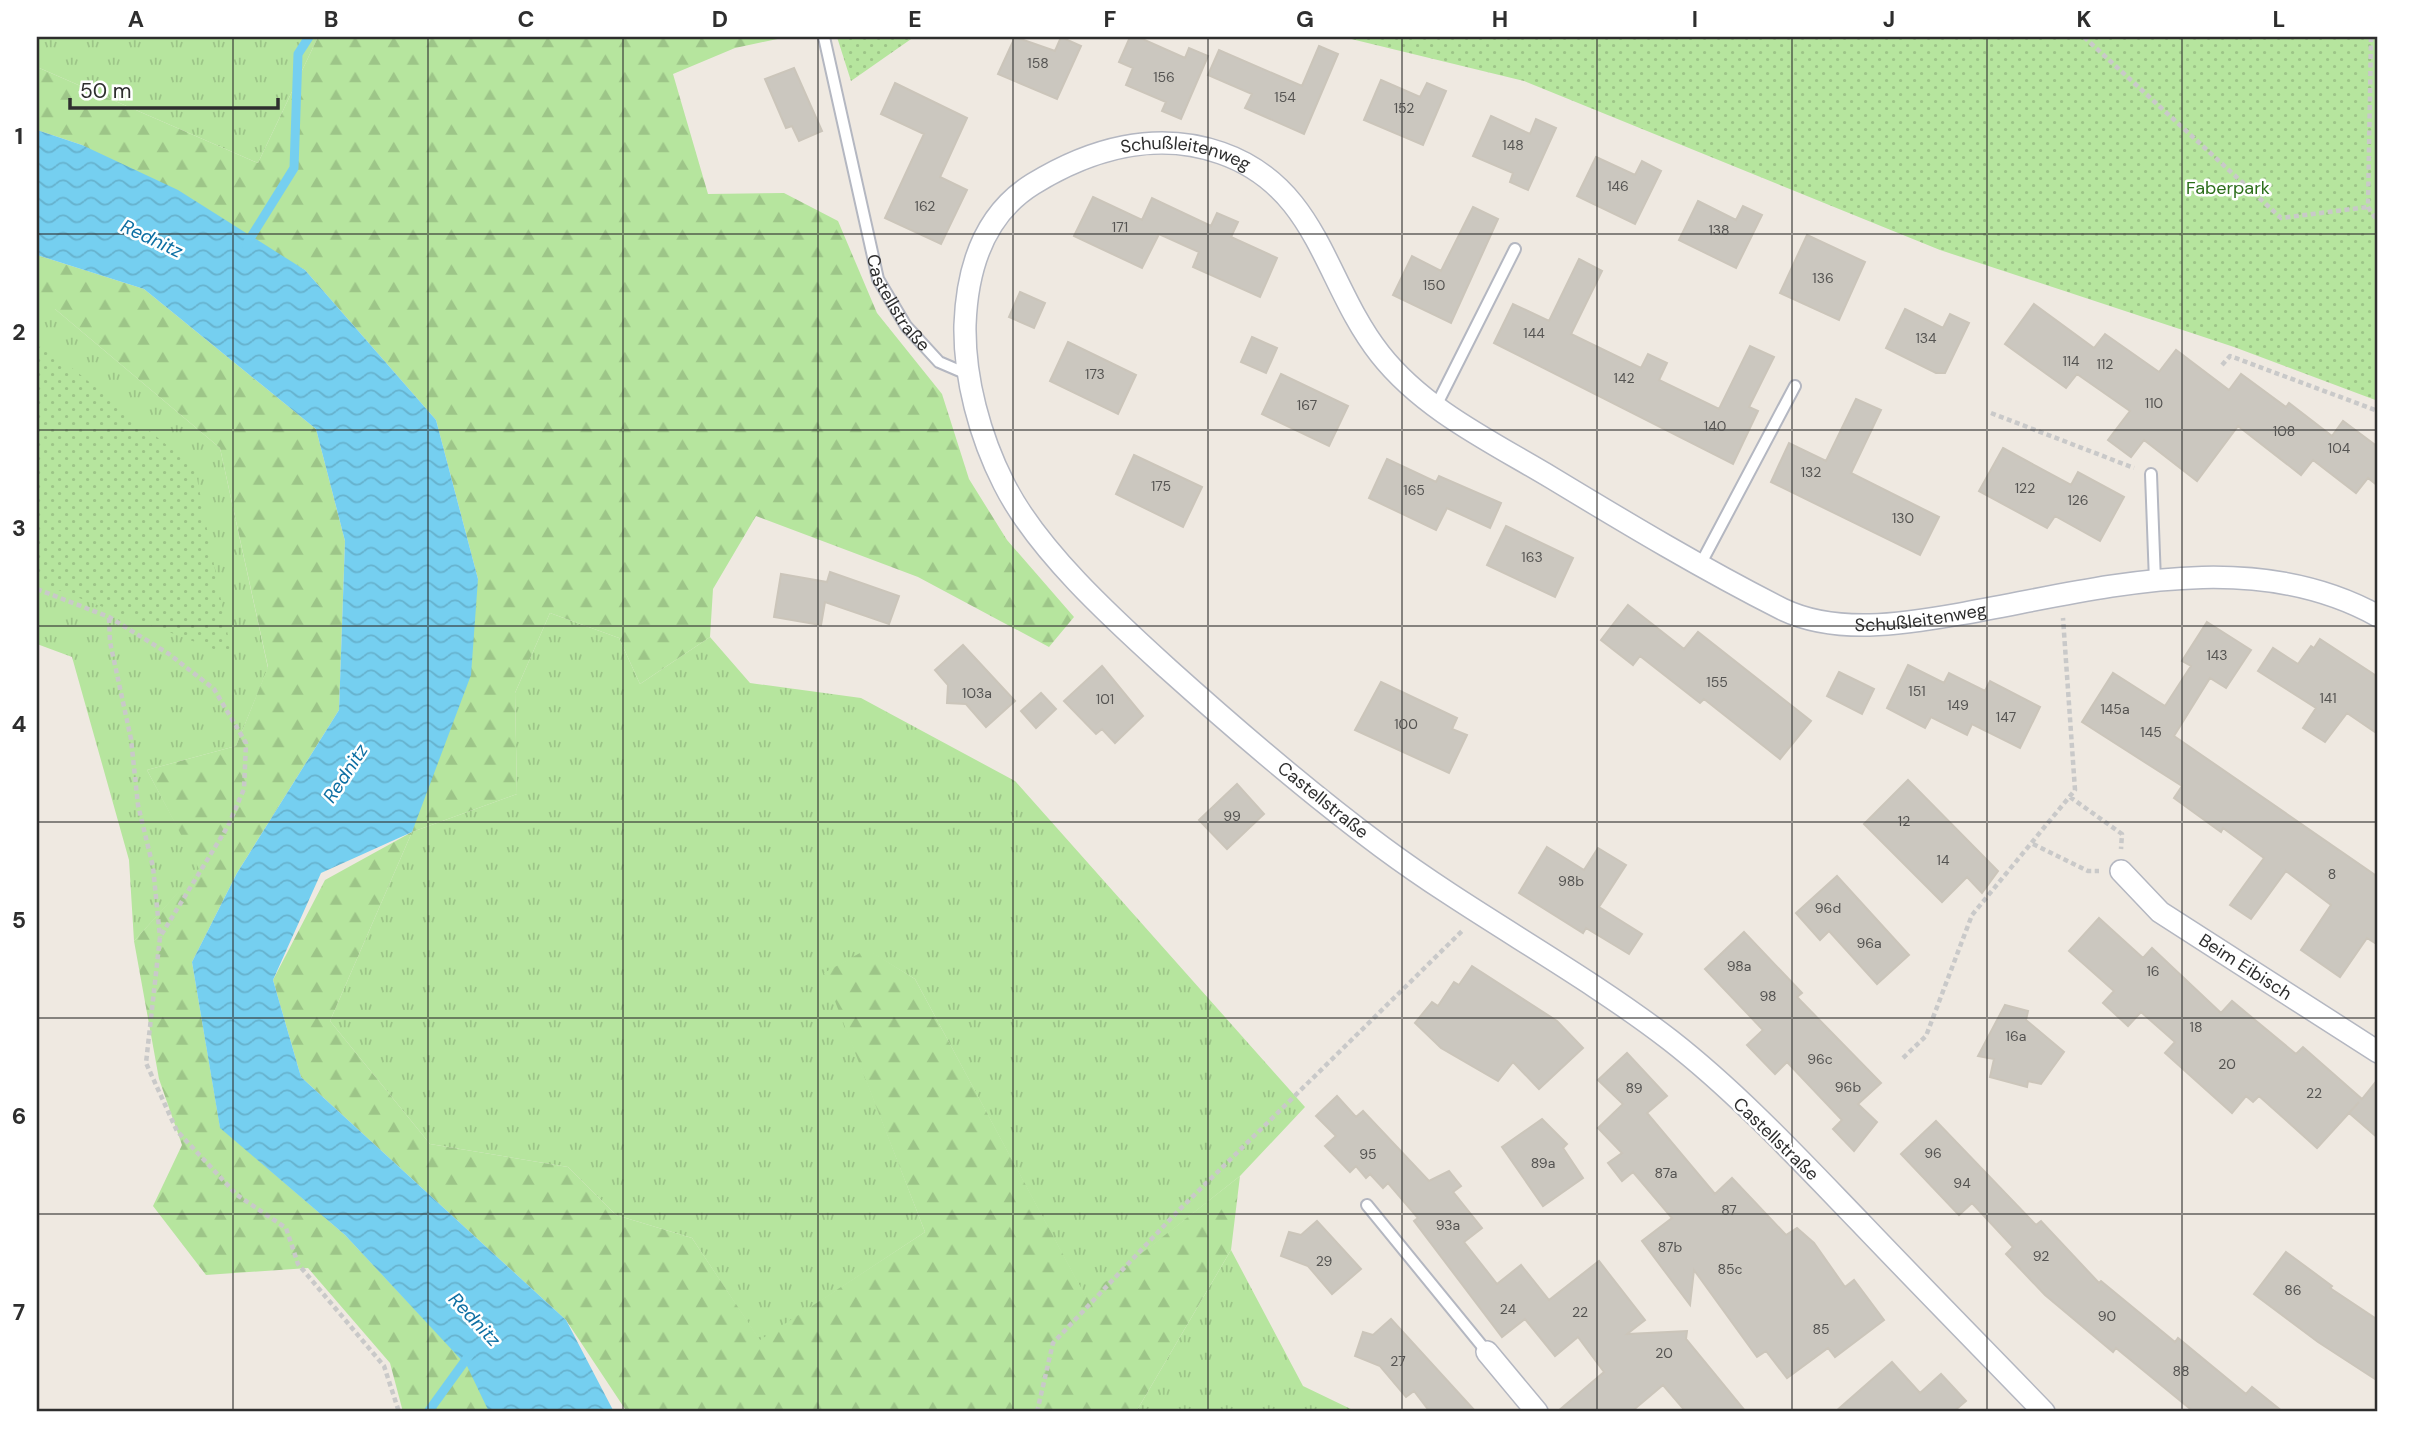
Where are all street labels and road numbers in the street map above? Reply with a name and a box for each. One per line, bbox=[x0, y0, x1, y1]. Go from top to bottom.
street label: Schußleitenweg bbox=[1118, 131, 1255, 176]
street label: Castellstraße bbox=[861, 252, 936, 357]
street label: Schußleitenweg bbox=[1854, 597, 1988, 637]
street label: Castellstraße bbox=[1273, 756, 1373, 844]
street label: Beim Eibisch bbox=[2194, 928, 2296, 1006]
street label: Castellstraße bbox=[1728, 1092, 1824, 1186]

